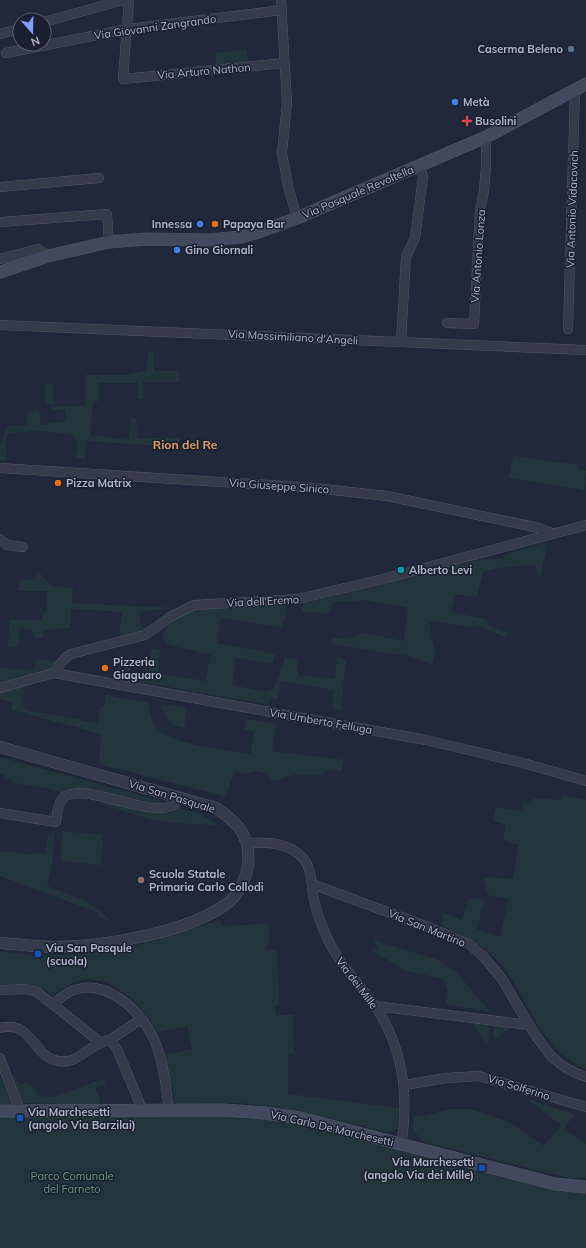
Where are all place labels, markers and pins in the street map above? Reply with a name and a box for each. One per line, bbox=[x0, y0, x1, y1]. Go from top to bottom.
place label: Caserma Beleno bbox=[478, 42, 563, 56]
marker: Caserma Beleno bbox=[566, 44, 576, 54]
place label: Metà bbox=[463, 95, 490, 109]
marker: Metà bbox=[450, 97, 460, 107]
place label: Busolini bbox=[475, 114, 517, 128]
marker: Busolini bbox=[462, 116, 472, 126]
place label: Innessa bbox=[152, 217, 192, 231]
place label: Papaya Bar bbox=[223, 217, 286, 231]
marker: Innessa bbox=[195, 219, 205, 229]
marker: Papaya Bar bbox=[210, 219, 220, 229]
place label: Gino Giornali bbox=[185, 243, 253, 257]
marker: Gino Giornali bbox=[172, 245, 182, 255]
place label: Pizza Matrix bbox=[66, 476, 132, 490]
marker: Pizza Matrix bbox=[53, 478, 63, 488]
place label: Alberto Levi bbox=[409, 563, 472, 577]
marker: Alberto Levi bbox=[396, 565, 406, 575]
place label: Pizzeria Giaguaro bbox=[113, 655, 162, 682]
marker: Pizzeria Giaguaro bbox=[100, 663, 110, 673]
place label: Scuola Statale Primaria Carlo Collodi bbox=[149, 867, 264, 894]
marker: Scuola Statale Primaria Carlo Collodi bbox=[136, 875, 146, 885]
place label: Via San Pasqule (scuola) bbox=[45, 941, 132, 968]
marker: Via San Pasqule (scuola) bbox=[33, 949, 43, 959]
place label: Via Marchesetti (angolo Via Barzilai) bbox=[27, 1105, 136, 1132]
marker: Via Marchesetti (angolo Via Barzilai) bbox=[15, 1113, 25, 1123]
place label: Via Marchesetti (angolo Via dei Mille) bbox=[363, 1155, 474, 1182]
marker: Via Marchesetti (angolo Via dei Mille) bbox=[477, 1163, 487, 1173]

